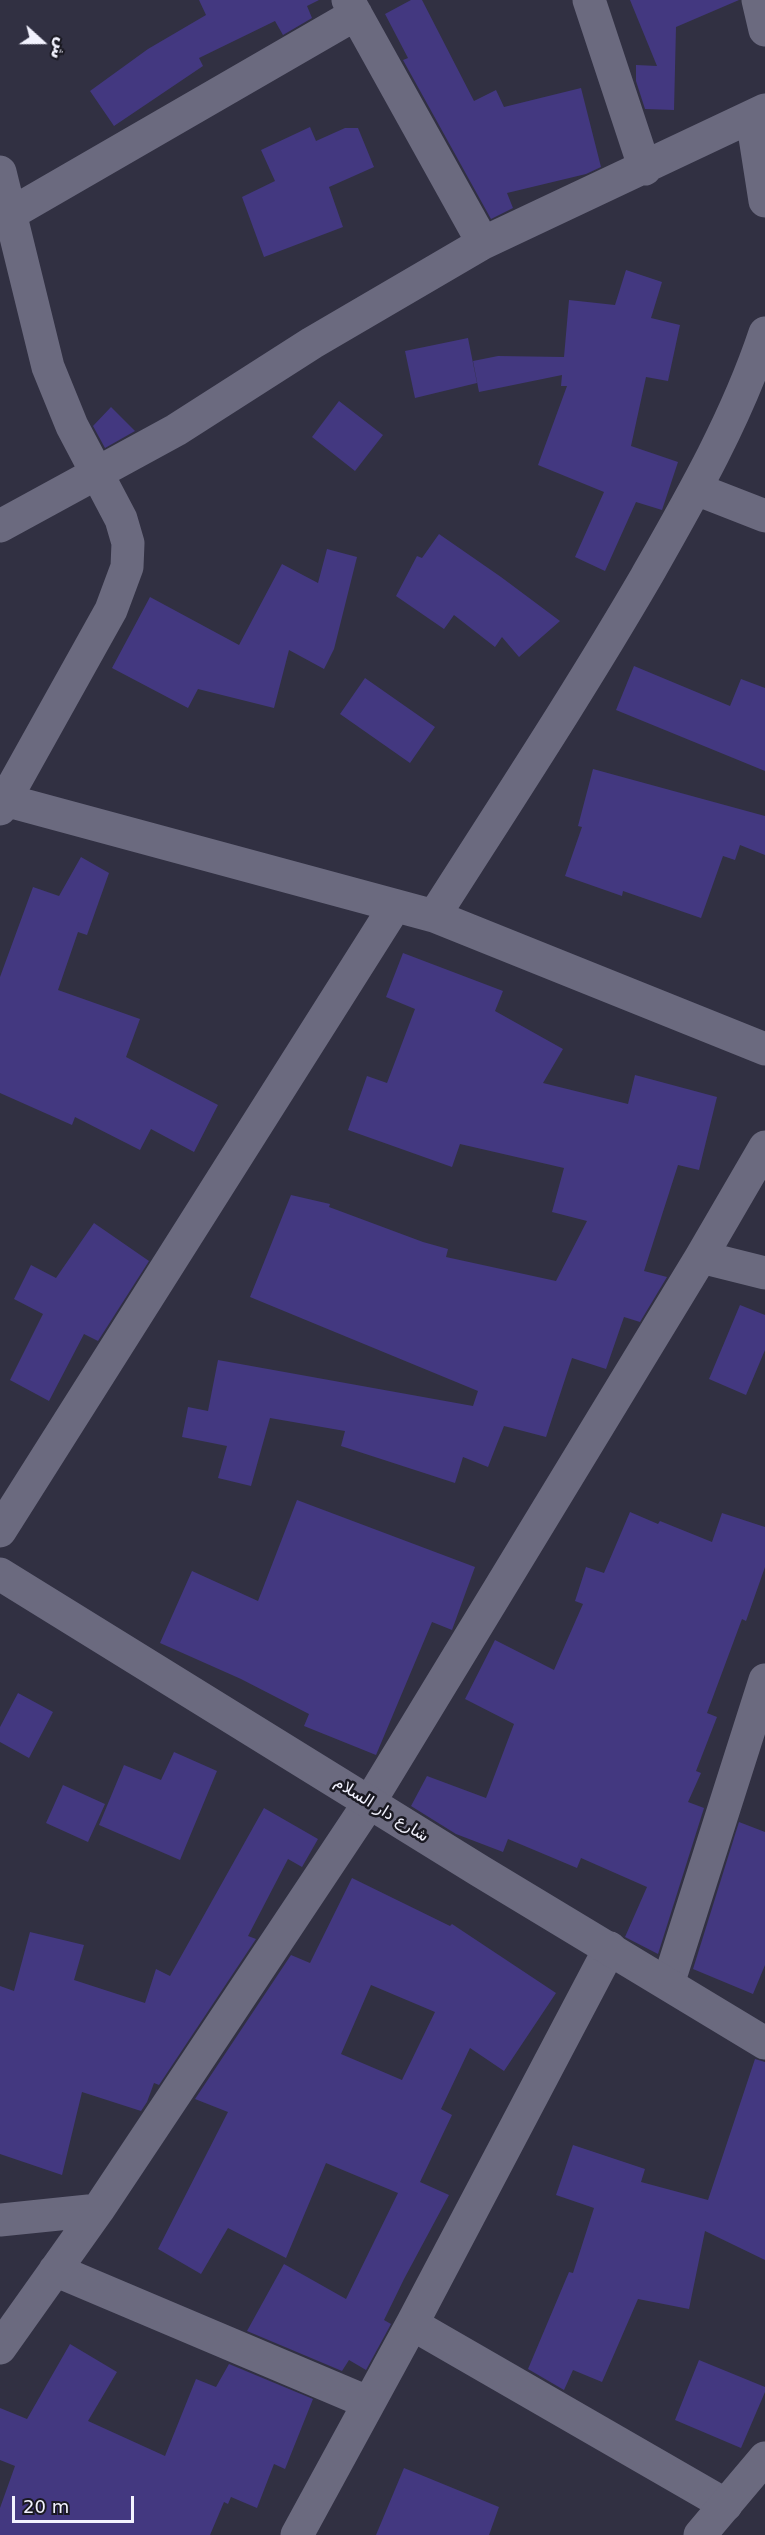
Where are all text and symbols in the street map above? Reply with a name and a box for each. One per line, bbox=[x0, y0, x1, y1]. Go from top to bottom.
north arrow bbox=[12, 12, 72, 72]
text: ش bbox=[46, 35, 72, 62]
street label: شارع دار السلام bbox=[330, 1773, 432, 1847]
scale bar bbox=[15, 2484, 136, 2522]
text: 20 m bbox=[23, 2496, 69, 2517]

